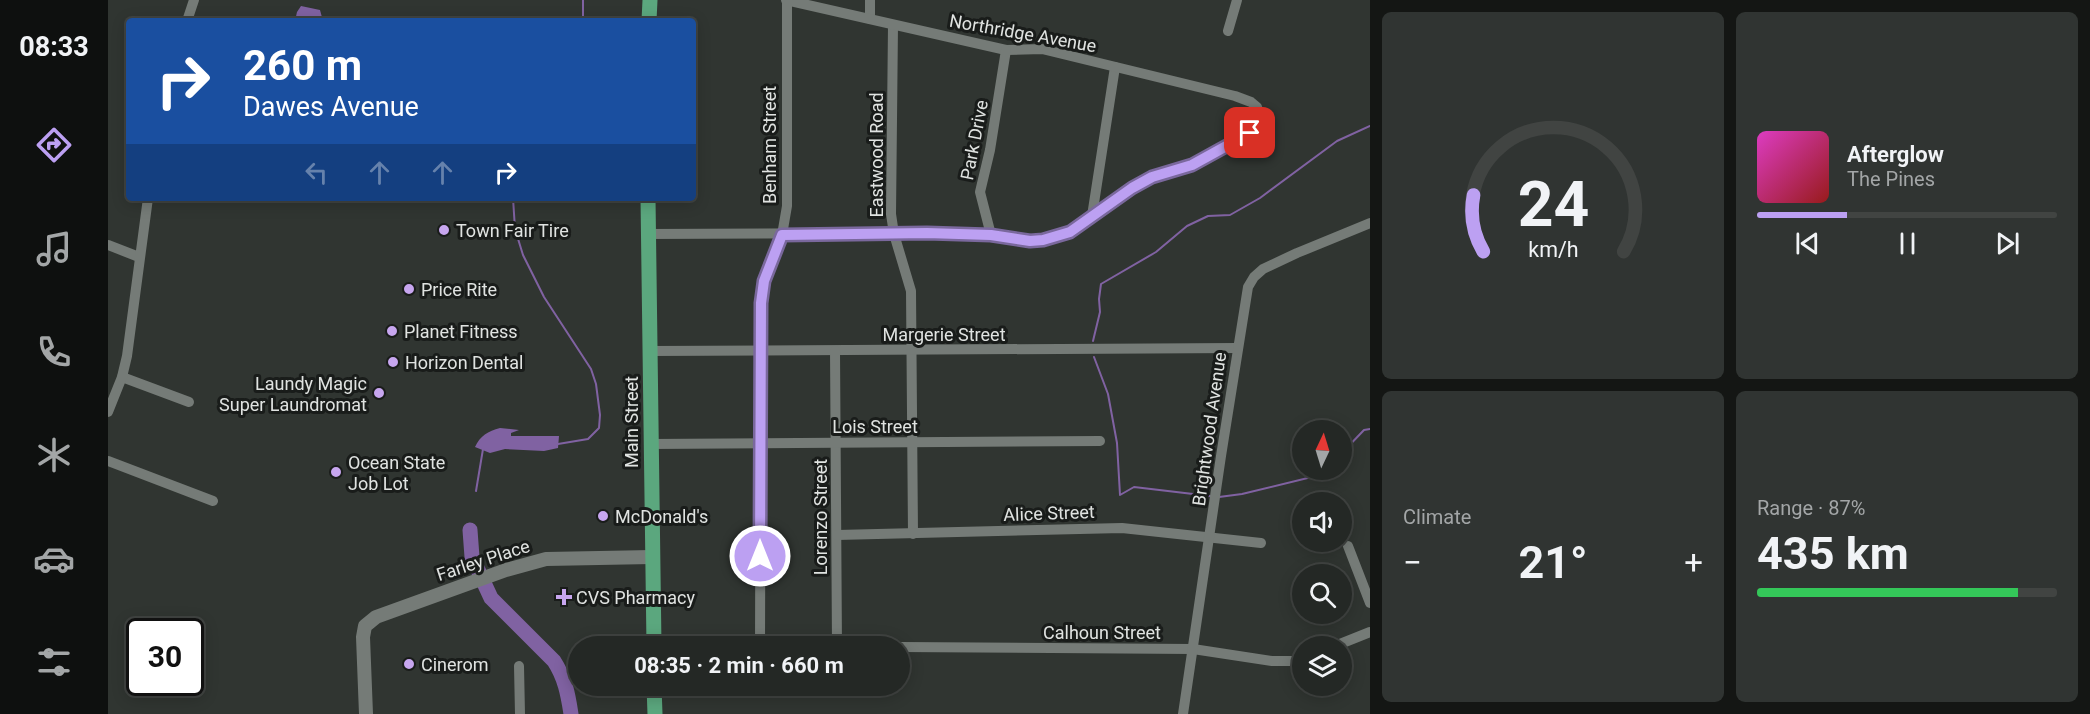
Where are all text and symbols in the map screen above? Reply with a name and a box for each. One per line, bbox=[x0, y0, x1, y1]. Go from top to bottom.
street label: Northridge Avenue bbox=[948, 10, 1098, 56]
text: 08:33 bbox=[19, 31, 89, 63]
text: 260 m bbox=[243, 41, 362, 90]
icon: right bbox=[144, 42, 222, 120]
street label: Benham Street bbox=[759, 86, 780, 204]
text: Dawes Avenue bbox=[243, 91, 419, 123]
street label: Eastwood Road bbox=[866, 92, 887, 218]
street label: Park Drive bbox=[956, 98, 992, 182]
pin bbox=[1224, 107, 1275, 158]
icon: arrive bbox=[1233, 116, 1266, 149]
icon: directions bbox=[33, 124, 75, 166]
text: Afterglow bbox=[1847, 142, 1944, 167]
icon: left bbox=[300, 156, 333, 189]
icon: ahead bbox=[363, 156, 396, 189]
icon: ahead bbox=[426, 156, 459, 189]
icon: right bbox=[489, 156, 522, 189]
text: The Pines bbox=[1847, 167, 1935, 191]
text: 24 bbox=[1517, 169, 1589, 242]
place label: Town Fair Tire bbox=[456, 220, 569, 241]
marker: Town Fair Tire bbox=[437, 223, 451, 237]
icon: previous bbox=[1791, 227, 1824, 260]
icon: pause bbox=[1891, 227, 1924, 260]
icon: next bbox=[1991, 227, 2024, 260]
icon: music bbox=[33, 228, 75, 270]
text: km/h bbox=[1528, 238, 1578, 263]
place label: Price Rite bbox=[421, 279, 497, 300]
marker: Price Rite bbox=[402, 282, 416, 296]
place label: Planet Fitness bbox=[404, 321, 518, 342]
marker: Planet Fitness bbox=[385, 324, 399, 338]
street label: Margerie Street bbox=[882, 324, 1006, 345]
icon: phone bbox=[33, 331, 75, 373]
street label: Brightwood Avenue bbox=[1188, 351, 1230, 507]
place label: Horizon Dental bbox=[405, 352, 523, 373]
marker: Horizon Dental bbox=[386, 355, 400, 369]
place label: Laundy Magic Super Laundromat bbox=[219, 373, 367, 415]
street label: Main Street bbox=[621, 376, 642, 468]
marker: Laundy Magic Super Laundromat bbox=[372, 386, 386, 400]
street label: Lois Street bbox=[832, 416, 918, 437]
north arrow bbox=[1292, 420, 1352, 480]
map controls bbox=[1292, 420, 1352, 696]
icon: climate bbox=[33, 434, 75, 476]
place label: Ocean State Job Lot bbox=[348, 452, 445, 494]
street label: Lorenzo Street bbox=[810, 459, 831, 575]
marker: Ocean State Job Lot bbox=[329, 465, 343, 479]
button: sound bbox=[1292, 492, 1352, 552]
text: Range · 87% bbox=[1757, 496, 1865, 520]
street label: Alice Street bbox=[1003, 501, 1095, 525]
text: Climate bbox=[1403, 505, 1471, 529]
place label: McDonald's bbox=[615, 506, 708, 527]
marker: McDonald's bbox=[596, 509, 610, 523]
position arrow bbox=[728, 524, 792, 588]
text: 435 km bbox=[1757, 527, 1909, 580]
street label: Farley Place bbox=[434, 535, 532, 585]
text: 21° bbox=[1518, 536, 1588, 589]
icon: car bbox=[33, 538, 75, 580]
text: − bbox=[1403, 543, 1422, 582]
text: + bbox=[1684, 543, 1703, 582]
button: search bbox=[1292, 564, 1352, 624]
place label: CVS Pharmacy bbox=[576, 587, 695, 608]
marker: CVS Pharmacy bbox=[557, 590, 571, 604]
speed limit sign: 30 bbox=[126, 618, 204, 696]
street label: Calhoun Street bbox=[1043, 622, 1161, 643]
button: layers bbox=[1292, 636, 1352, 696]
icon: filters bbox=[33, 641, 75, 683]
text: 08:35 · 2 min · 660 m bbox=[634, 653, 844, 678]
place label: Cinerom bbox=[421, 654, 489, 675]
marker: Cinerom bbox=[402, 657, 416, 671]

